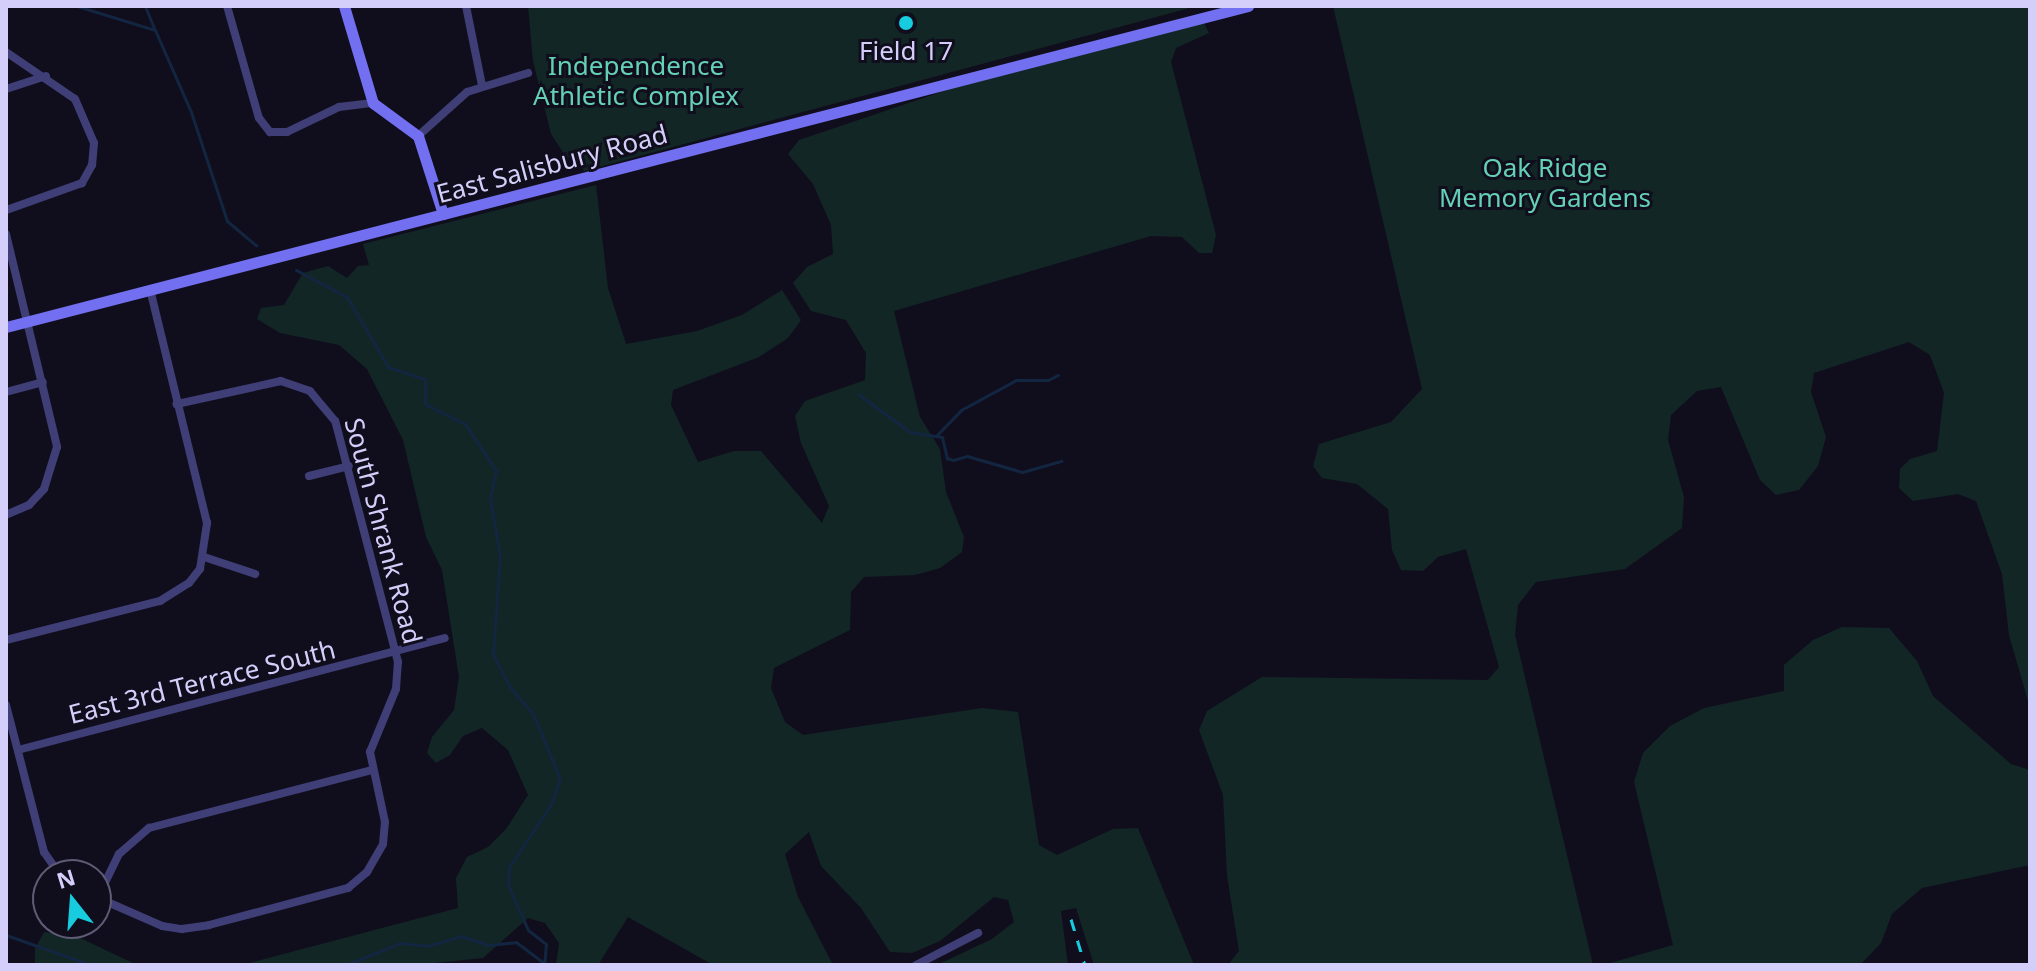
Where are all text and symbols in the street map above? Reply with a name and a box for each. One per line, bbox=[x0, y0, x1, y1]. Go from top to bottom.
marker: Field 17 bbox=[897, 14, 915, 32]
place label: Field 17 bbox=[859, 35, 953, 67]
park label: Independence Athletic Complex bbox=[533, 50, 739, 112]
street label: East Salisbury Road bbox=[433, 118, 671, 210]
park label: Oak Ridge Memory Gardens bbox=[1439, 152, 1651, 214]
street label: South Shrank Road bbox=[338, 415, 428, 647]
street label: East 3rd Terrace South bbox=[65, 634, 339, 730]
north arrow bbox=[32, 859, 112, 939]
text: N bbox=[53, 861, 79, 895]

